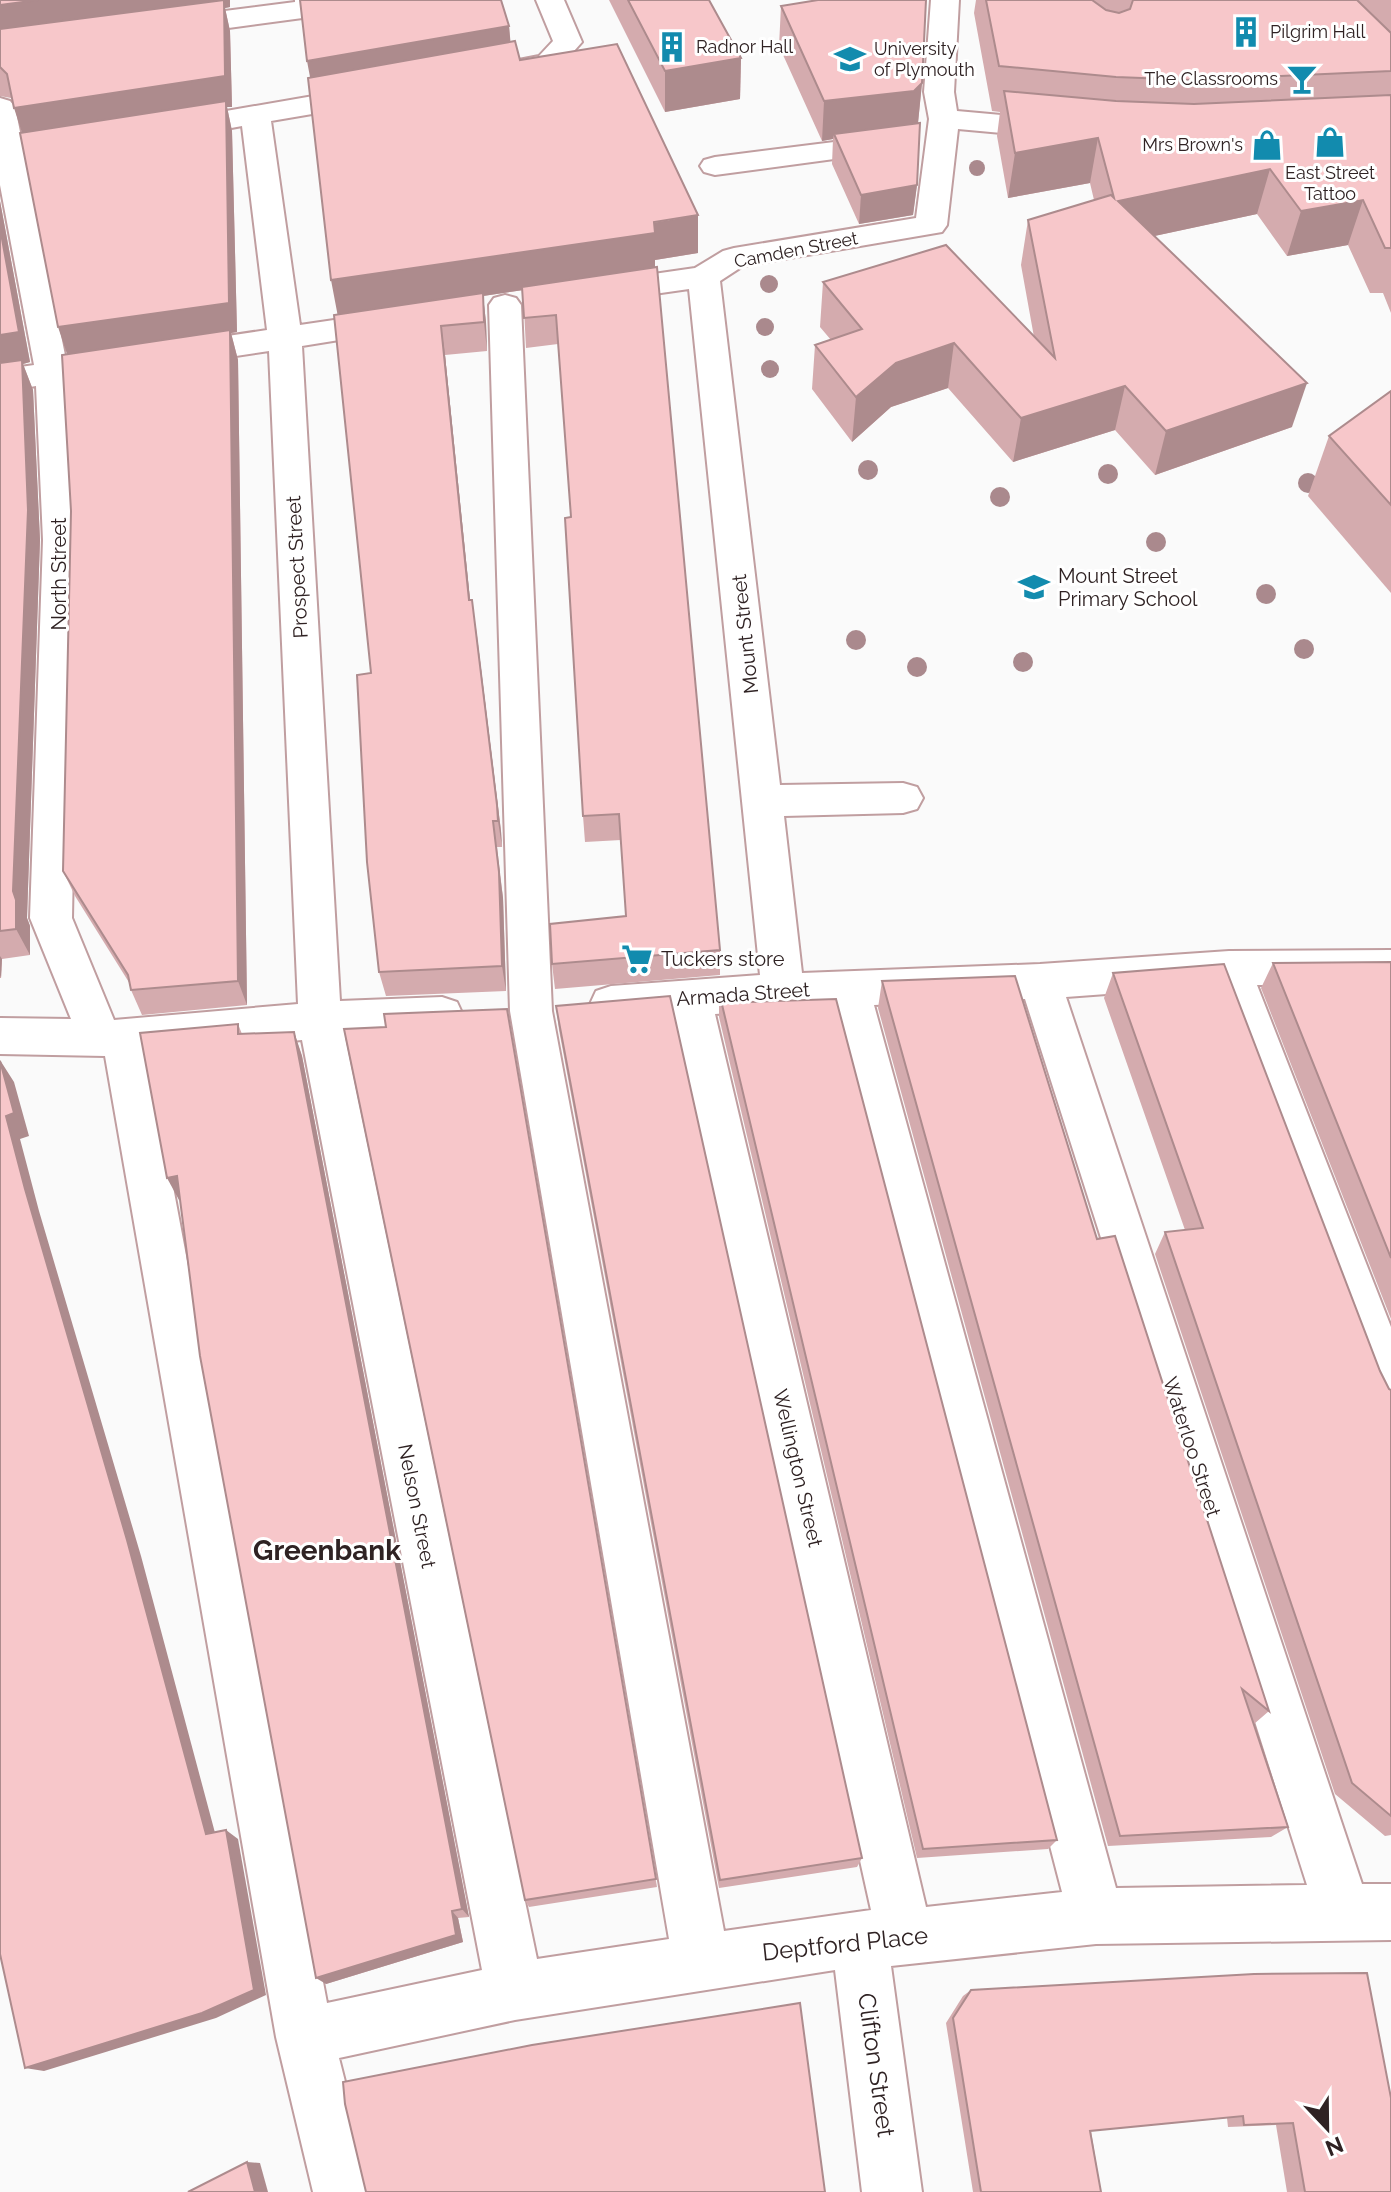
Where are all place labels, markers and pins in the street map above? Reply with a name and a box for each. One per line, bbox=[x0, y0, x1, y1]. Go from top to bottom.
building icon: Pilgrim Hall bbox=[1229, 15, 1263, 49]
place label: Pilgrim Hall bbox=[1270, 21, 1365, 42]
building icon: Radnor Hall bbox=[655, 30, 689, 64]
place label: Radnor Hall bbox=[696, 36, 793, 57]
place label: University of Plymouth bbox=[874, 38, 975, 80]
school or university icon: University of Plymouth bbox=[833, 42, 867, 76]
bar icon: The Classrooms bbox=[1285, 62, 1319, 96]
place label: The Classrooms bbox=[1144, 68, 1278, 89]
shop icon: East Street Tattoo bbox=[1313, 125, 1347, 159]
shop icon: Mrs Brown's bbox=[1250, 128, 1284, 162]
place label: Mrs Brown's bbox=[1142, 134, 1243, 155]
place label: East Street Tattoo bbox=[1285, 162, 1375, 204]
place label: Mount Street Primary School bbox=[1058, 564, 1198, 611]
school or university icon: Mount Street Primary School bbox=[1017, 570, 1051, 604]
supermarket icon: Tuckers store bbox=[620, 942, 654, 976]
place label: Tuckers store bbox=[661, 947, 785, 971]

